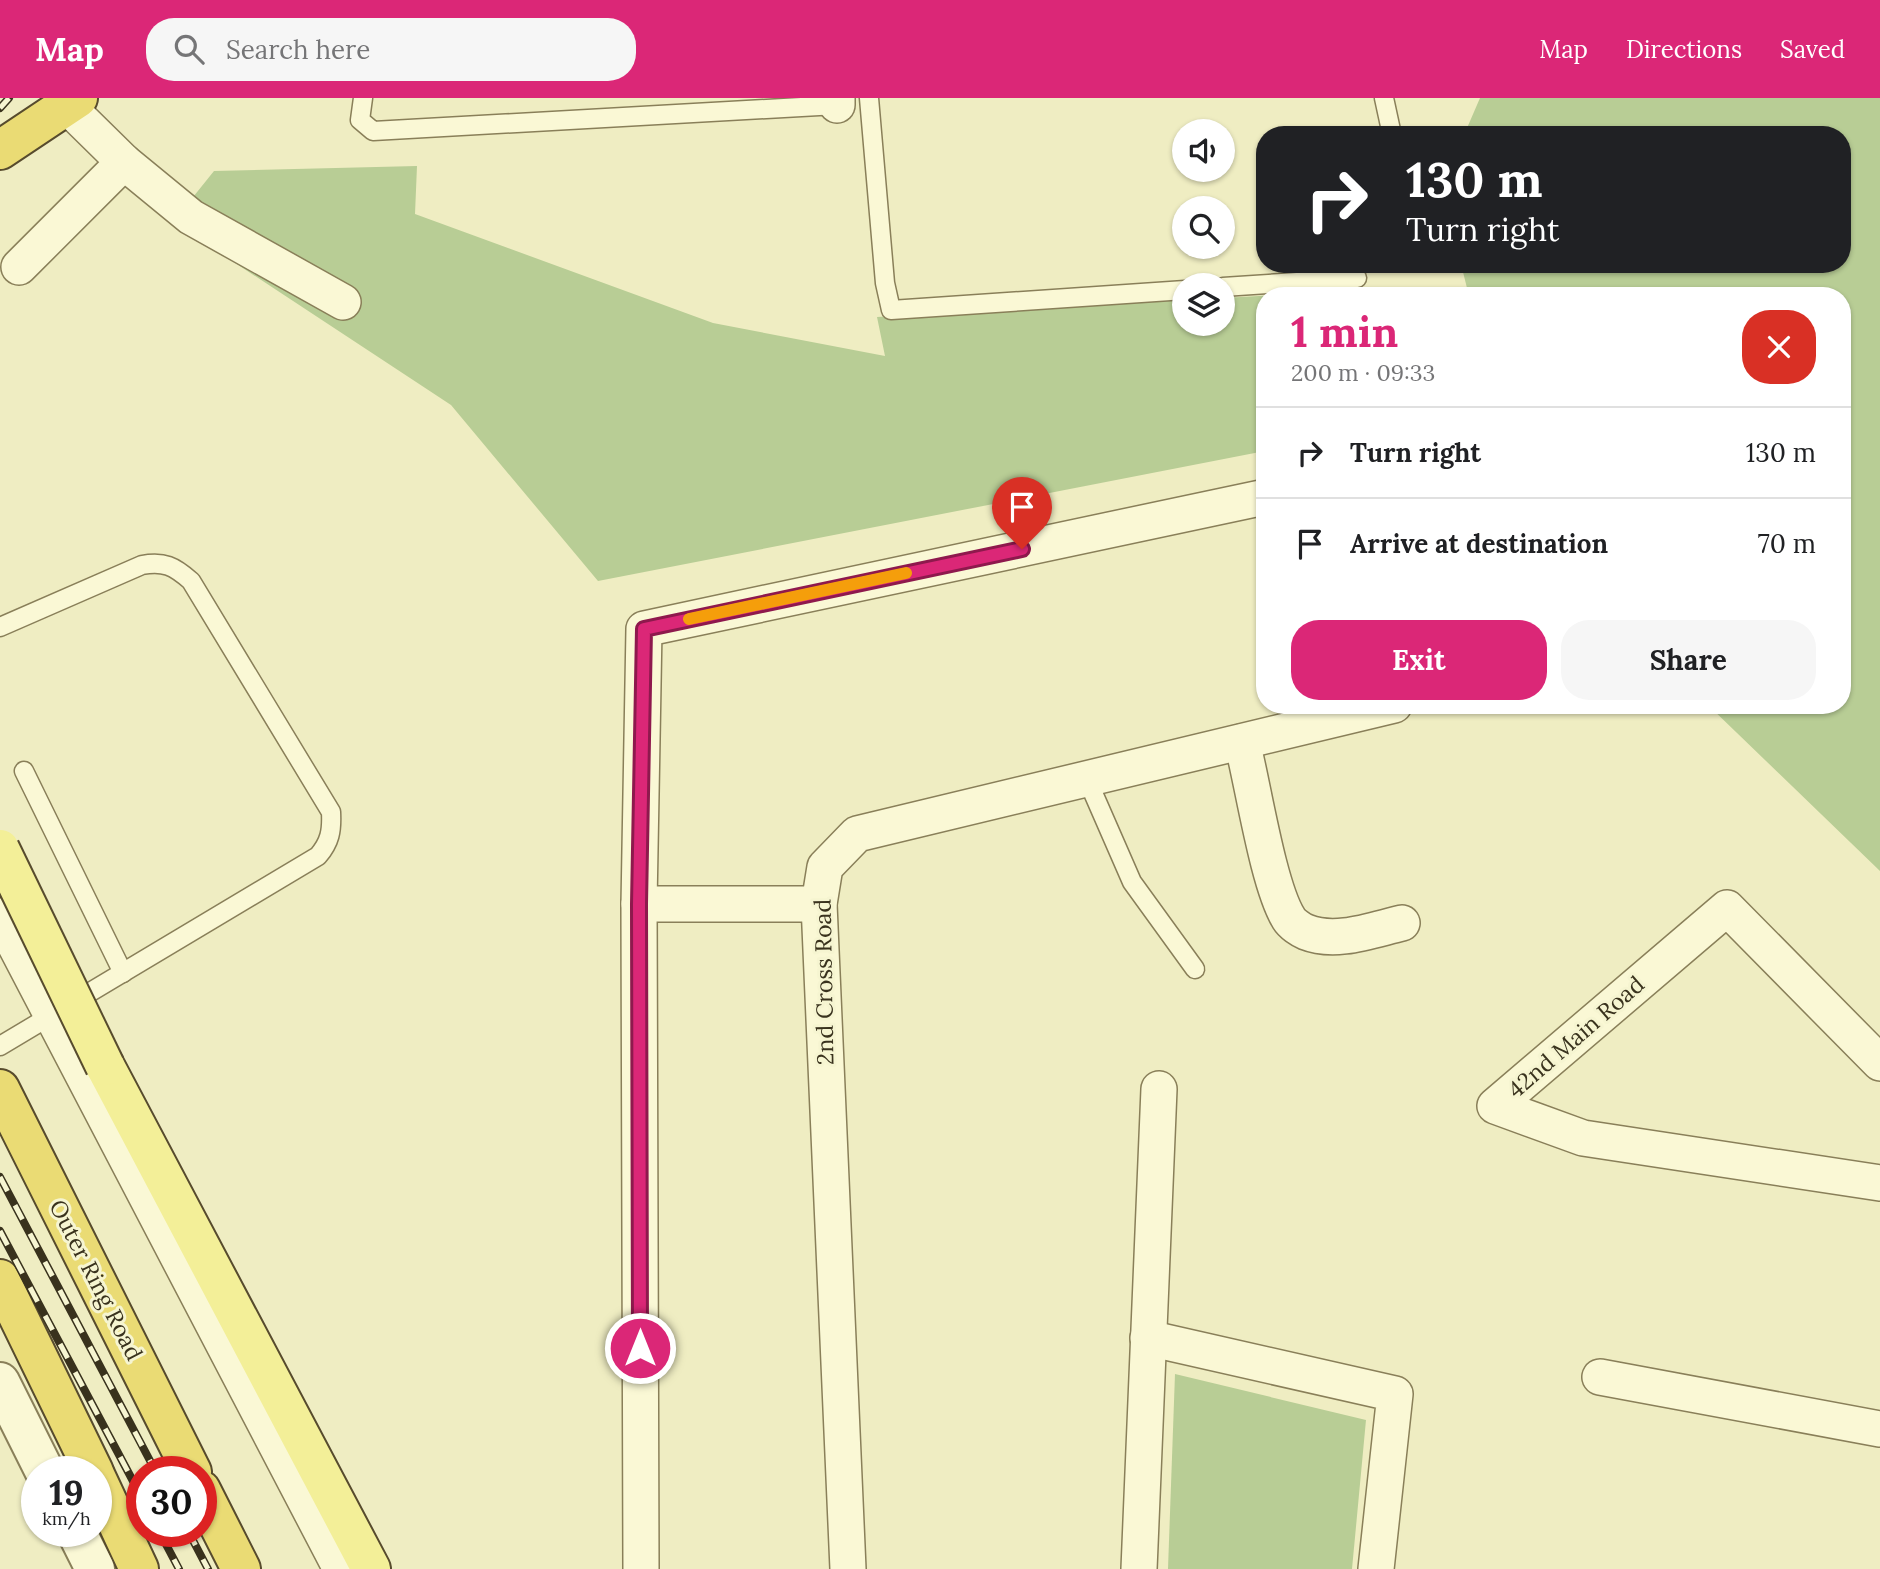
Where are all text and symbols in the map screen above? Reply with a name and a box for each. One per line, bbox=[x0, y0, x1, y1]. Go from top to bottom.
search box bbox=[146, 18, 636, 81]
text: Map bbox=[35, 28, 104, 70]
icon: search bbox=[170, 30, 208, 68]
text: Search here bbox=[226, 33, 370, 66]
text: Map bbox=[1539, 34, 1588, 65]
text: Directions bbox=[1626, 34, 1742, 65]
text: Saved bbox=[1780, 34, 1845, 65]
map controls bbox=[1172, 119, 1235, 336]
button: sound bbox=[1172, 119, 1235, 182]
text: 130 m bbox=[1406, 148, 1542, 210]
icon: right bbox=[1291, 154, 1382, 245]
button: search bbox=[1172, 196, 1235, 259]
text: Turn right bbox=[1406, 209, 1559, 250]
button: layers bbox=[1172, 273, 1235, 336]
text: 1 min bbox=[1291, 305, 1398, 359]
button: close bbox=[1742, 310, 1816, 384]
text: 200 m · 09:33 bbox=[1291, 358, 1435, 387]
icon: right bbox=[1291, 434, 1329, 472]
text: Turn right bbox=[1350, 436, 1481, 469]
text: 130 m bbox=[1746, 436, 1816, 469]
pin bbox=[992, 477, 1052, 549]
icon: arrive bbox=[1003, 488, 1041, 526]
icon: arrive bbox=[1291, 525, 1329, 563]
text: Arrive at destination bbox=[1350, 527, 1608, 560]
text: 70 m bbox=[1758, 527, 1816, 560]
button: Exit bbox=[1291, 620, 1547, 700]
button: Share bbox=[1561, 620, 1816, 700]
street label: 2nd Cross Road bbox=[808, 898, 839, 1065]
street label: 42nd Main Road bbox=[1501, 969, 1650, 1104]
street label: Outer Ring Road bbox=[43, 1195, 150, 1365]
position arrow bbox=[603, 1311, 677, 1385]
speed limit sign: 30 bbox=[126, 1456, 217, 1547]
text: 19 bbox=[49, 1470, 84, 1515]
text: km/h bbox=[42, 1507, 91, 1530]

